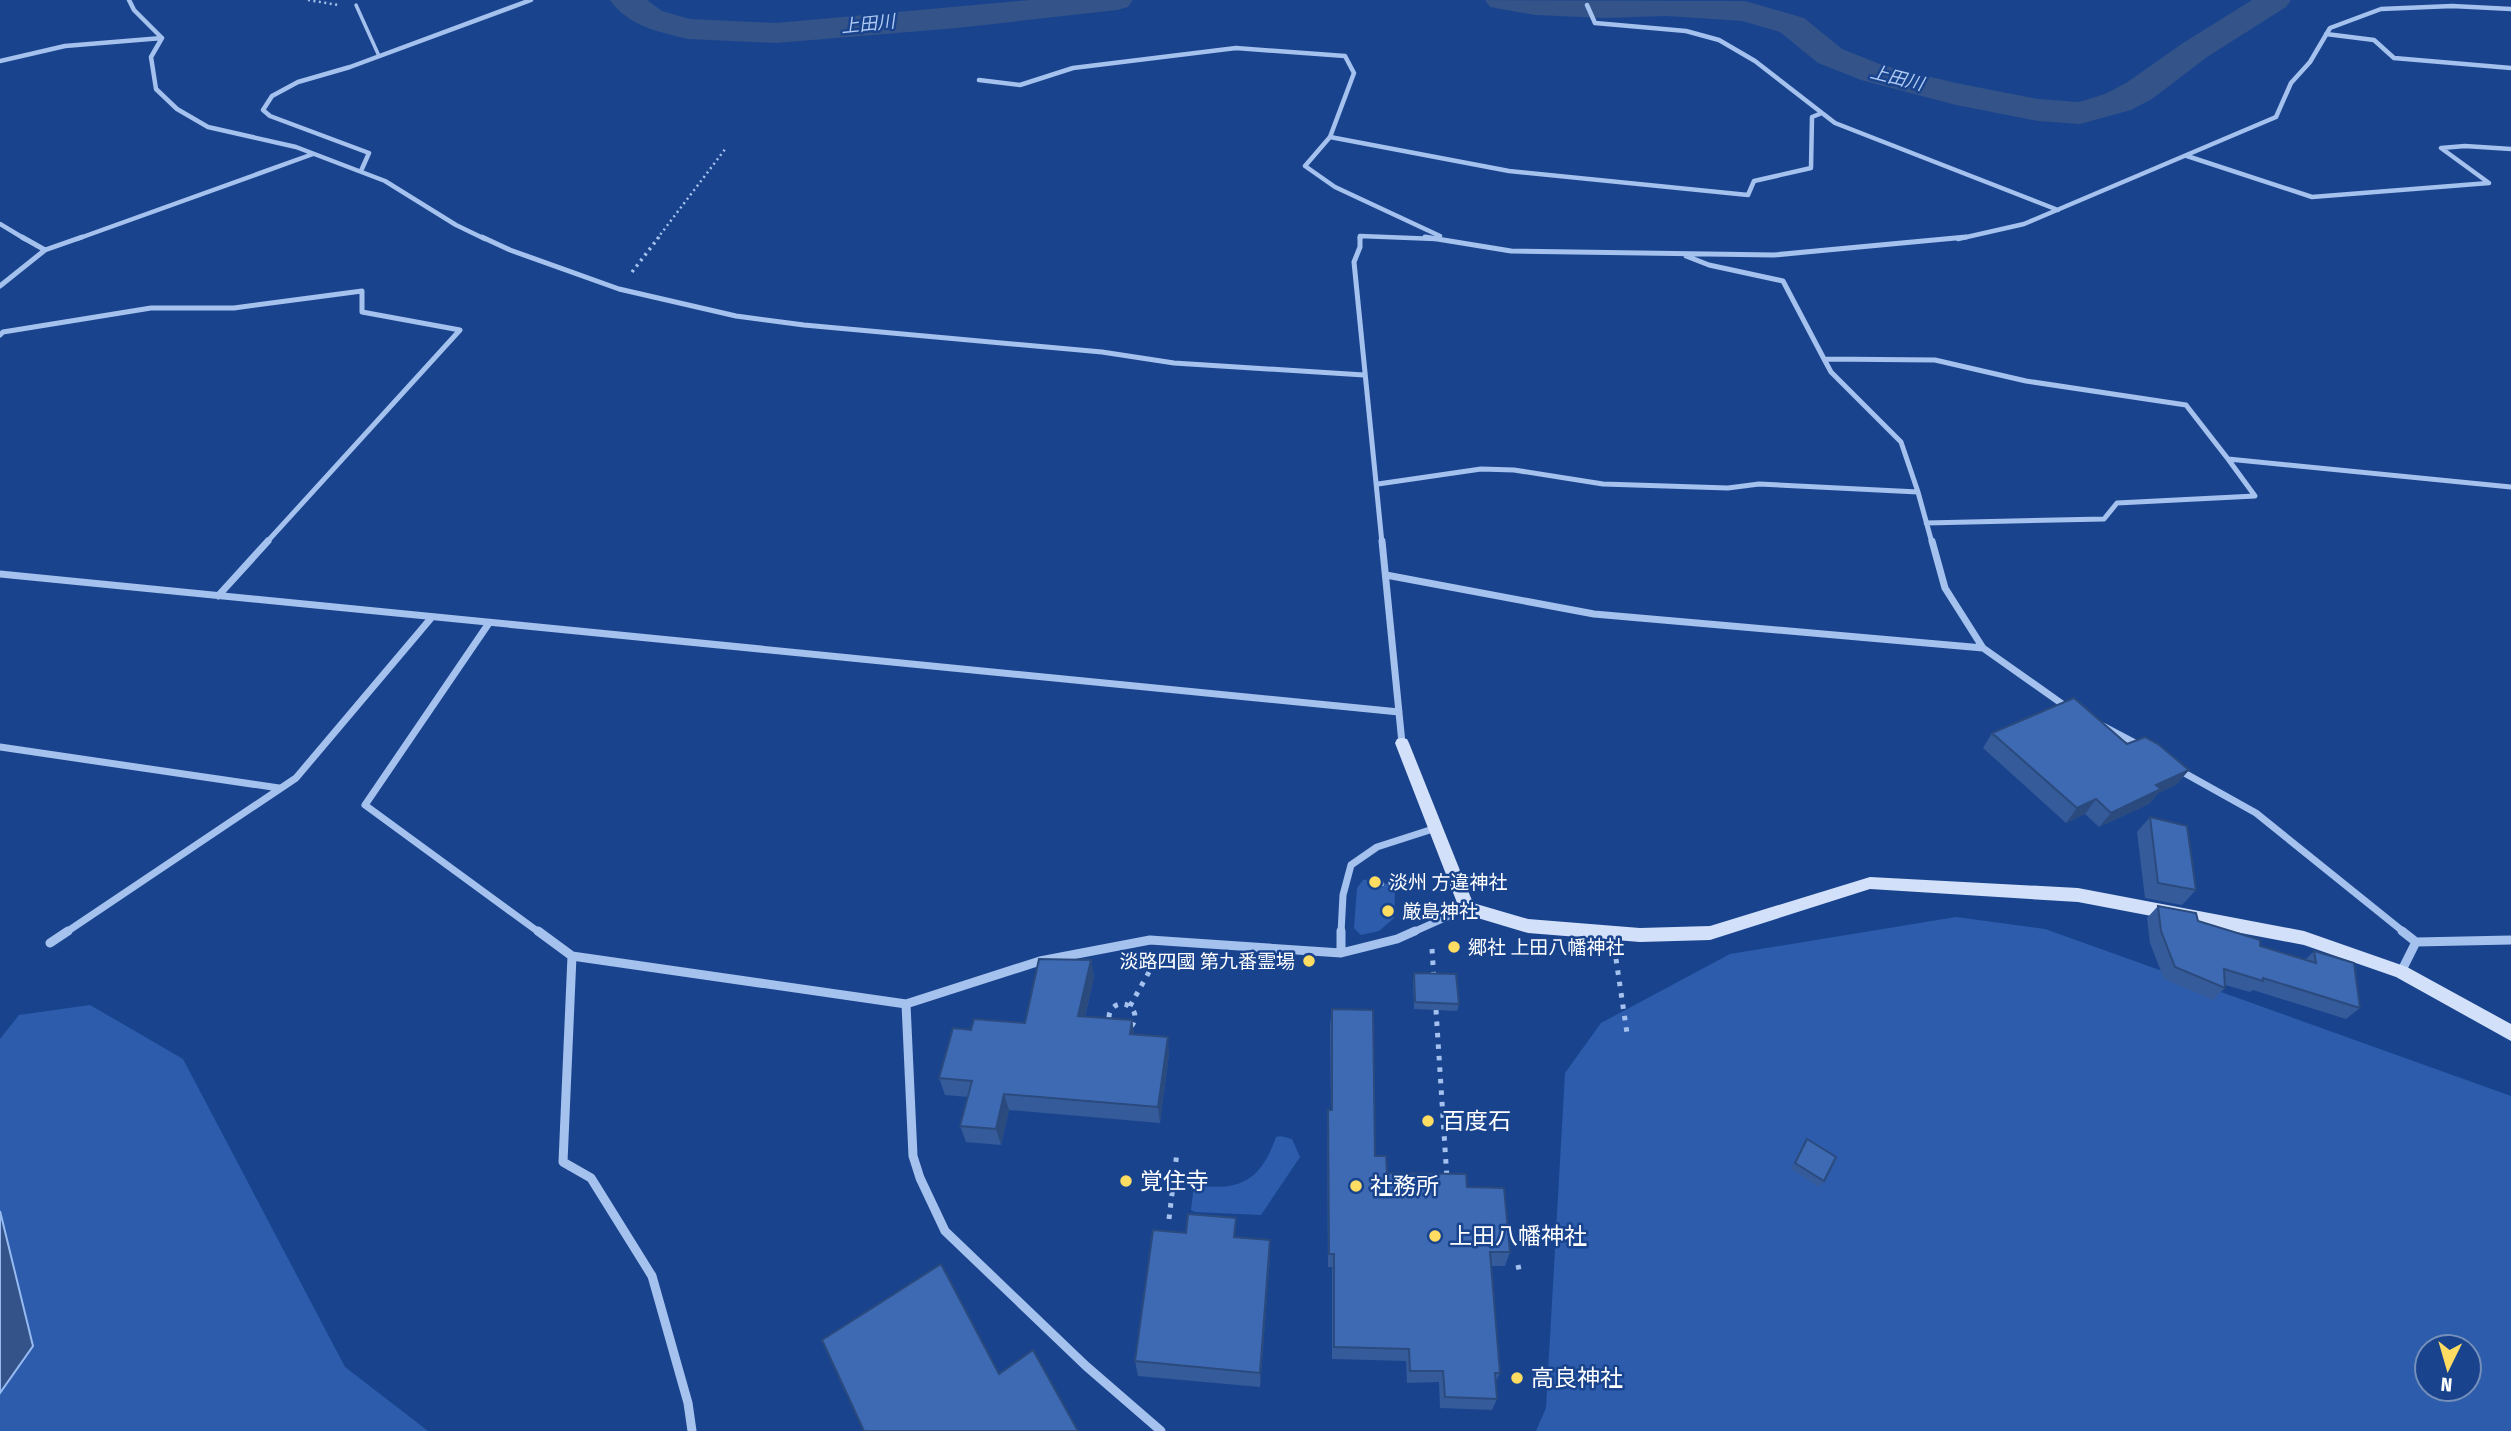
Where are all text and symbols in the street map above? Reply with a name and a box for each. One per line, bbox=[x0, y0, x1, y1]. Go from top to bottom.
water label: 上田川 bbox=[840, 10, 898, 38]
water label: 上田川 bbox=[1868, 61, 1928, 96]
place label: 淡州 方違神社 bbox=[1389, 871, 1507, 894]
marker: 淡州 方違神社 bbox=[1367, 874, 1383, 890]
place label: 厳島神社 bbox=[1402, 900, 1478, 923]
marker: 厳島神社 bbox=[1380, 903, 1396, 919]
place label: 郷社 上田八幡神社 bbox=[1468, 936, 1624, 959]
marker: 郷社 上田八幡神社 bbox=[1446, 939, 1462, 955]
place label: 淡路四國 第九番霊場 bbox=[1120, 950, 1295, 973]
marker: 淡路四國 第九番霊場 bbox=[1301, 953, 1317, 969]
place label: 百度石 bbox=[1442, 1107, 1511, 1135]
marker: 百度石 bbox=[1420, 1113, 1436, 1129]
place label: 覚住寺 bbox=[1140, 1167, 1209, 1195]
place label: 社務所 bbox=[1370, 1172, 1439, 1200]
marker: 覚住寺 bbox=[1118, 1173, 1134, 1189]
marker: 社務所 bbox=[1348, 1178, 1364, 1194]
place label: 上田八幡神社 bbox=[1449, 1222, 1587, 1250]
marker: 上田八幡神社 bbox=[1427, 1228, 1443, 1244]
north arrow bbox=[2413, 1333, 2483, 1403]
place label: 高良神社 bbox=[1531, 1364, 1623, 1392]
marker: 高良神社 bbox=[1509, 1370, 1525, 1386]
text: N bbox=[2440, 1372, 2453, 1396]

